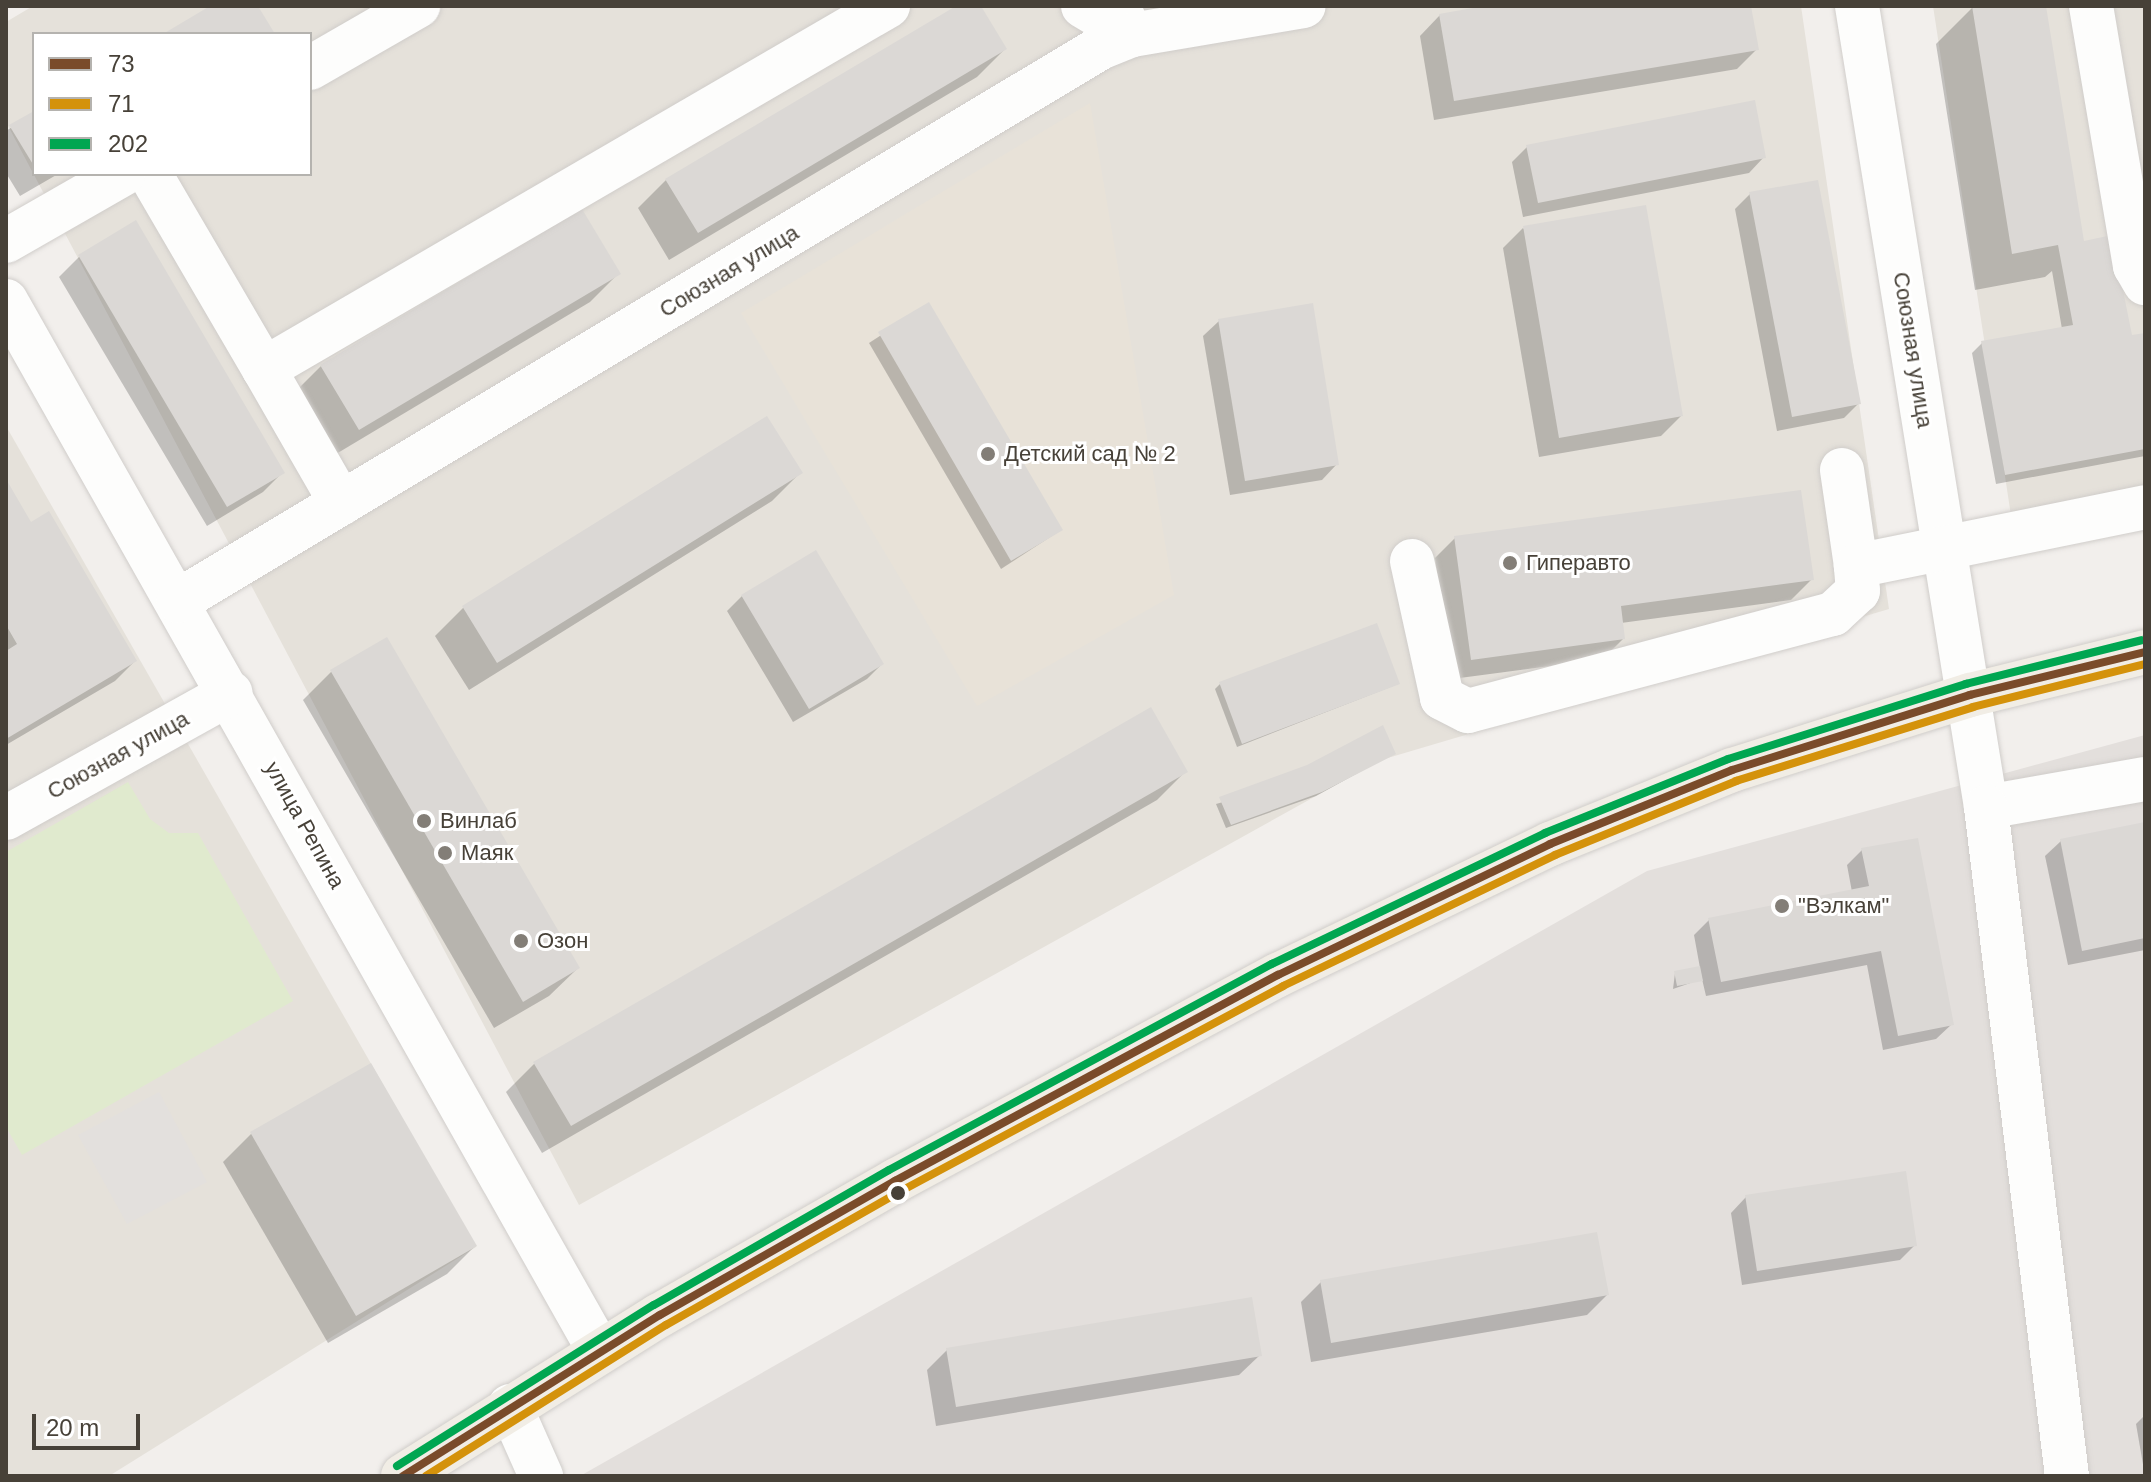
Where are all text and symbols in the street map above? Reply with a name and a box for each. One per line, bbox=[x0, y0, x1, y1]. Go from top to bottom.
legend bbox=[32, 32, 312, 176]
text: 73 bbox=[108, 50, 135, 77]
text: 71 bbox=[108, 90, 135, 117]
text: 202 bbox=[108, 130, 148, 157]
street label: Союзная улица bbox=[655, 219, 803, 323]
street label: Союзная улица bbox=[1888, 270, 1938, 430]
place label: Детский сад № 2 bbox=[1004, 441, 1176, 467]
marker: Детский сад № 2 bbox=[979, 445, 997, 463]
place label: Гиперавто bbox=[1526, 550, 1631, 576]
marker: Гиперавто bbox=[1501, 554, 1519, 572]
street label: Союзная улица bbox=[43, 705, 193, 805]
street label: улица Репина bbox=[259, 757, 351, 893]
place label: Винлаб bbox=[440, 808, 517, 834]
marker: Винлаб bbox=[415, 812, 433, 830]
place label: Маяк bbox=[461, 840, 513, 866]
marker: Маяк bbox=[436, 844, 454, 862]
place label: "Вэлкам" bbox=[1798, 893, 1889, 919]
marker: "Вэлкам" bbox=[1773, 897, 1791, 915]
place label: Озон bbox=[537, 928, 588, 954]
marker: Озон bbox=[512, 932, 530, 950]
unlabelled marker bbox=[890, 1185, 906, 1201]
scale bar bbox=[36, 1398, 144, 1448]
text: 20 m bbox=[46, 1414, 99, 1441]

